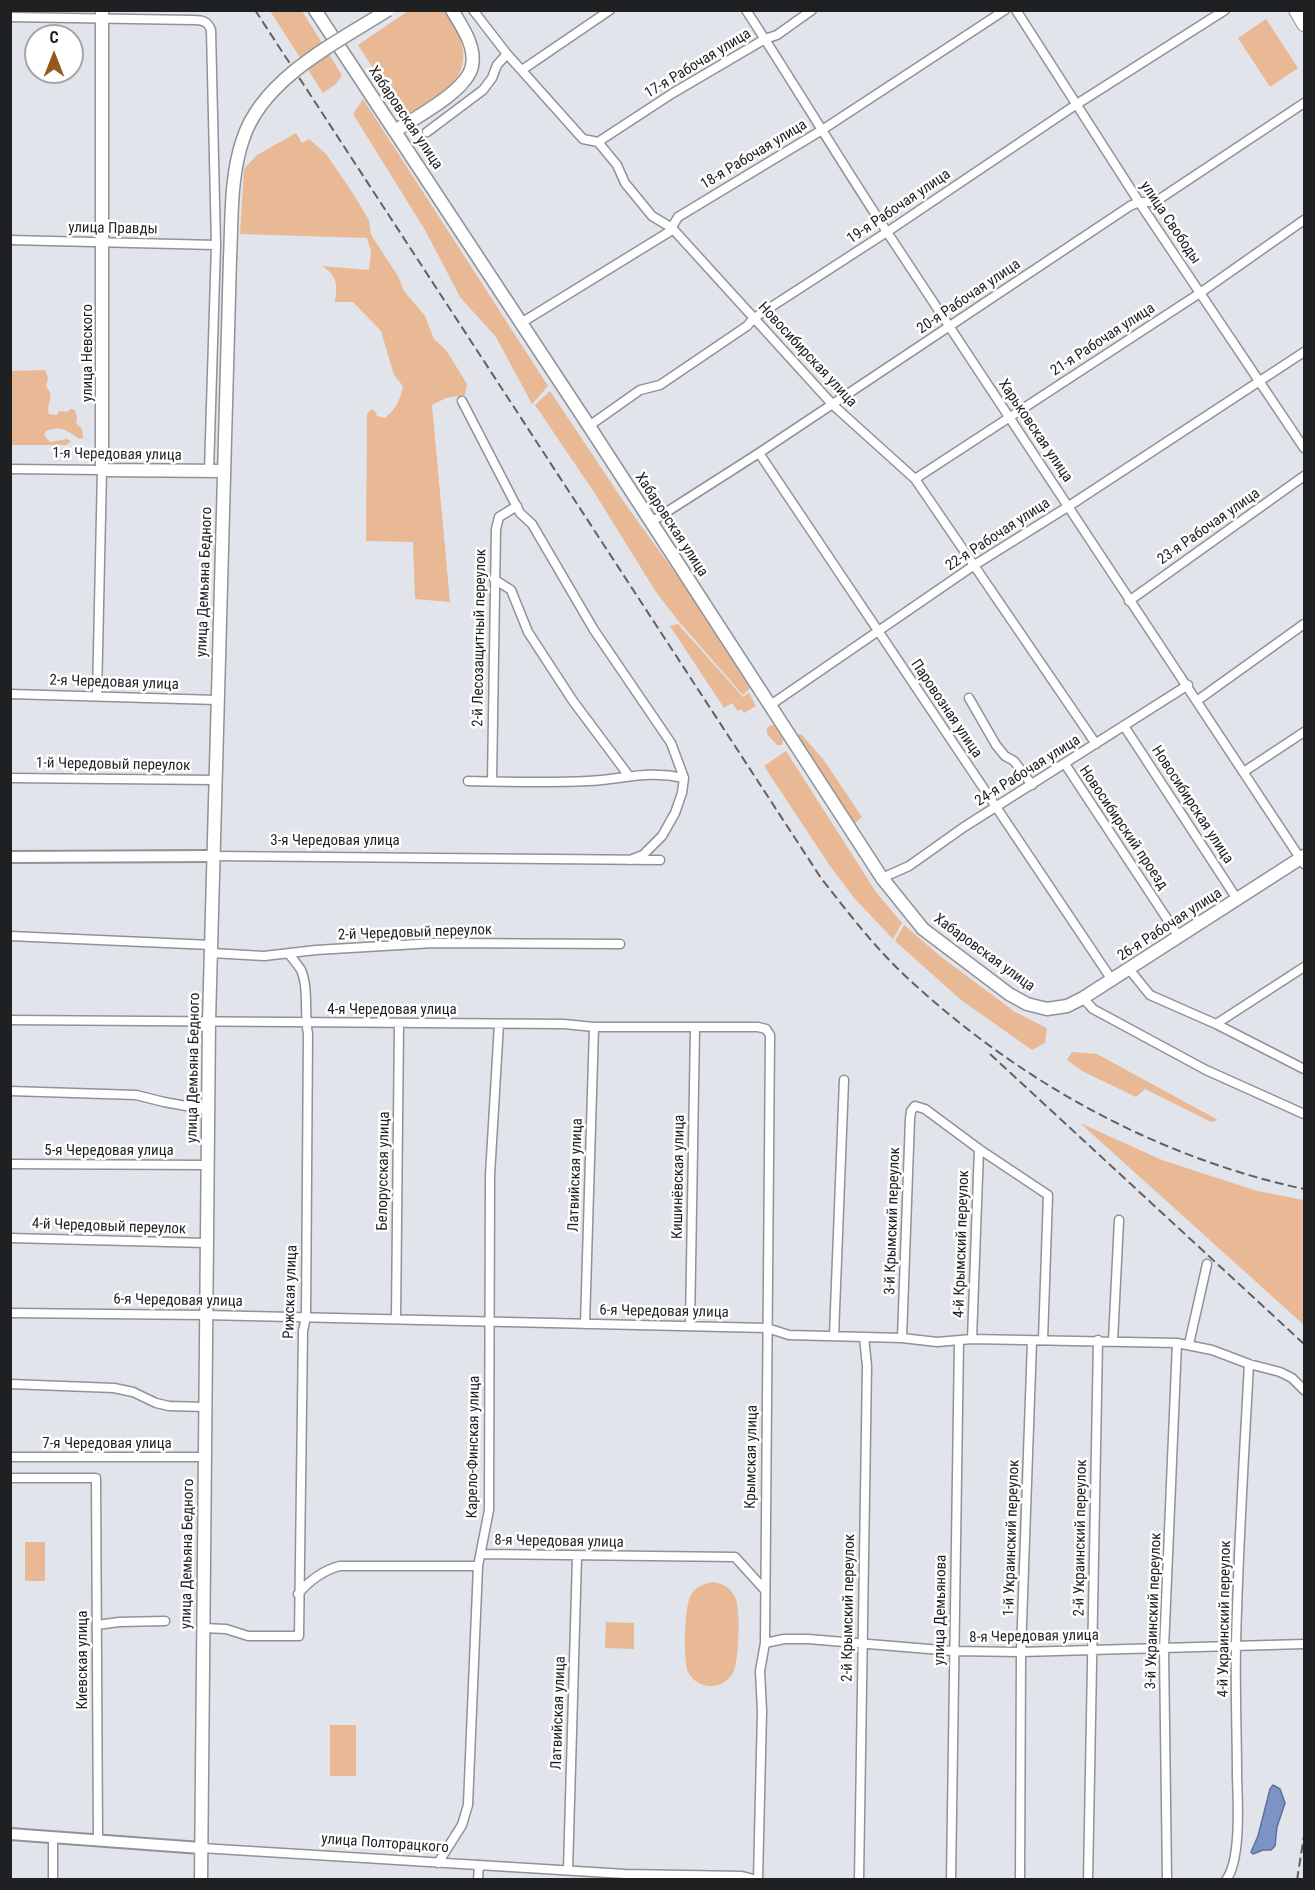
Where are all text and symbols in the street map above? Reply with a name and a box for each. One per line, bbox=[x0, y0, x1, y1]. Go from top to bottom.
north arrow bbox=[24, 24, 84, 84]
street label: 17-я Рабочая улица bbox=[642, 25, 754, 103]
text: С bbox=[49, 28, 59, 47]
street label: Хабаровская улица bbox=[364, 63, 446, 173]
street label: 18-я Рабочая улица bbox=[698, 116, 810, 194]
street label: 19-я Рабочая улица bbox=[844, 166, 954, 248]
street label: улица Свободы bbox=[1136, 178, 1204, 268]
street label: улица Правды bbox=[68, 219, 158, 239]
street label: 20-я Рабочая улица bbox=[914, 256, 1024, 338]
street label: Новосибирская улица bbox=[754, 299, 860, 411]
street label: 21-я Рабочая улица bbox=[1047, 300, 1159, 380]
street label: улица Невского bbox=[79, 304, 97, 402]
street label: Харьковская улица bbox=[994, 376, 1076, 486]
street label: 1-я Чередовая улица bbox=[52, 445, 182, 465]
street label: Хабаровская улица bbox=[631, 469, 711, 581]
street label: 23-я Рабочая улица bbox=[1154, 485, 1264, 569]
street label: 22-я Рабочая улица bbox=[942, 495, 1054, 575]
street label: улица Демьяна Бедного bbox=[193, 506, 217, 658]
street label: 2-й Лесозащитный переулок bbox=[469, 549, 491, 727]
street label: Паровозная улица bbox=[906, 656, 986, 762]
street label: 2-я Чередовая улица bbox=[49, 672, 179, 694]
street label: 24-я Рабочая улица bbox=[972, 731, 1084, 811]
street label: Новосибирская улица bbox=[1147, 743, 1237, 867]
street label: 1-й Чередовый переулок bbox=[36, 755, 190, 775]
street label: Новосибирский проезд bbox=[1075, 763, 1171, 893]
street label: 3-я Чередовая улица bbox=[270, 832, 400, 850]
street label: 26-я Рабочая улица bbox=[1114, 885, 1226, 965]
street label: Хабаровская улица bbox=[930, 910, 1038, 996]
street label: 2-й Чередовый переулок bbox=[338, 921, 492, 945]
street label: улица Демьяна Бедного bbox=[184, 993, 204, 1143]
street label: 4-я Чередовая улица bbox=[327, 1001, 457, 1019]
street label: Белорусская улица bbox=[374, 1111, 394, 1231]
street label: Кишинёвская улица bbox=[669, 1115, 689, 1239]
street label: Латвийская улица bbox=[565, 1118, 587, 1232]
street label: 5-я Чередовая улица bbox=[44, 1142, 174, 1160]
street label: 3-й Крымский переулок bbox=[881, 1147, 905, 1295]
street label: 4-й Крымский переулок bbox=[950, 1170, 974, 1318]
street label: 4-й Чередовый переулок bbox=[32, 1215, 186, 1239]
street label: Рижская улица bbox=[280, 1245, 302, 1339]
street label: 6-я Чередовая улица bbox=[113, 1291, 243, 1311]
street label: 6-я Чередовая улица bbox=[599, 1302, 729, 1322]
street label: Карело-Финская улица bbox=[464, 1376, 484, 1518]
street label: Крымская улица bbox=[742, 1405, 762, 1509]
street label: 7-я Чередовая улица bbox=[42, 1435, 172, 1453]
street label: 1-й Украинский переулок bbox=[1000, 1459, 1024, 1617]
street label: 2-й Украинский переулок bbox=[1071, 1459, 1091, 1617]
street label: улица Демьяна Бедного bbox=[178, 1479, 198, 1629]
street label: 8-я Чередовая улица bbox=[494, 1532, 624, 1552]
street label: 3-й Украинский переулок bbox=[1142, 1532, 1166, 1690]
street label: 2-й Крымский переулок bbox=[839, 1534, 859, 1682]
street label: 4-й Украинский переулок bbox=[1215, 1540, 1235, 1698]
street label: улица Демьянова bbox=[931, 1555, 951, 1665]
street label: Киевская улица bbox=[74, 1611, 92, 1709]
street label: 8-я Чередовая улица bbox=[969, 1627, 1099, 1647]
street label: Латвийская улица bbox=[548, 1656, 570, 1770]
street label: улица Полторацкого bbox=[321, 1831, 449, 1857]

